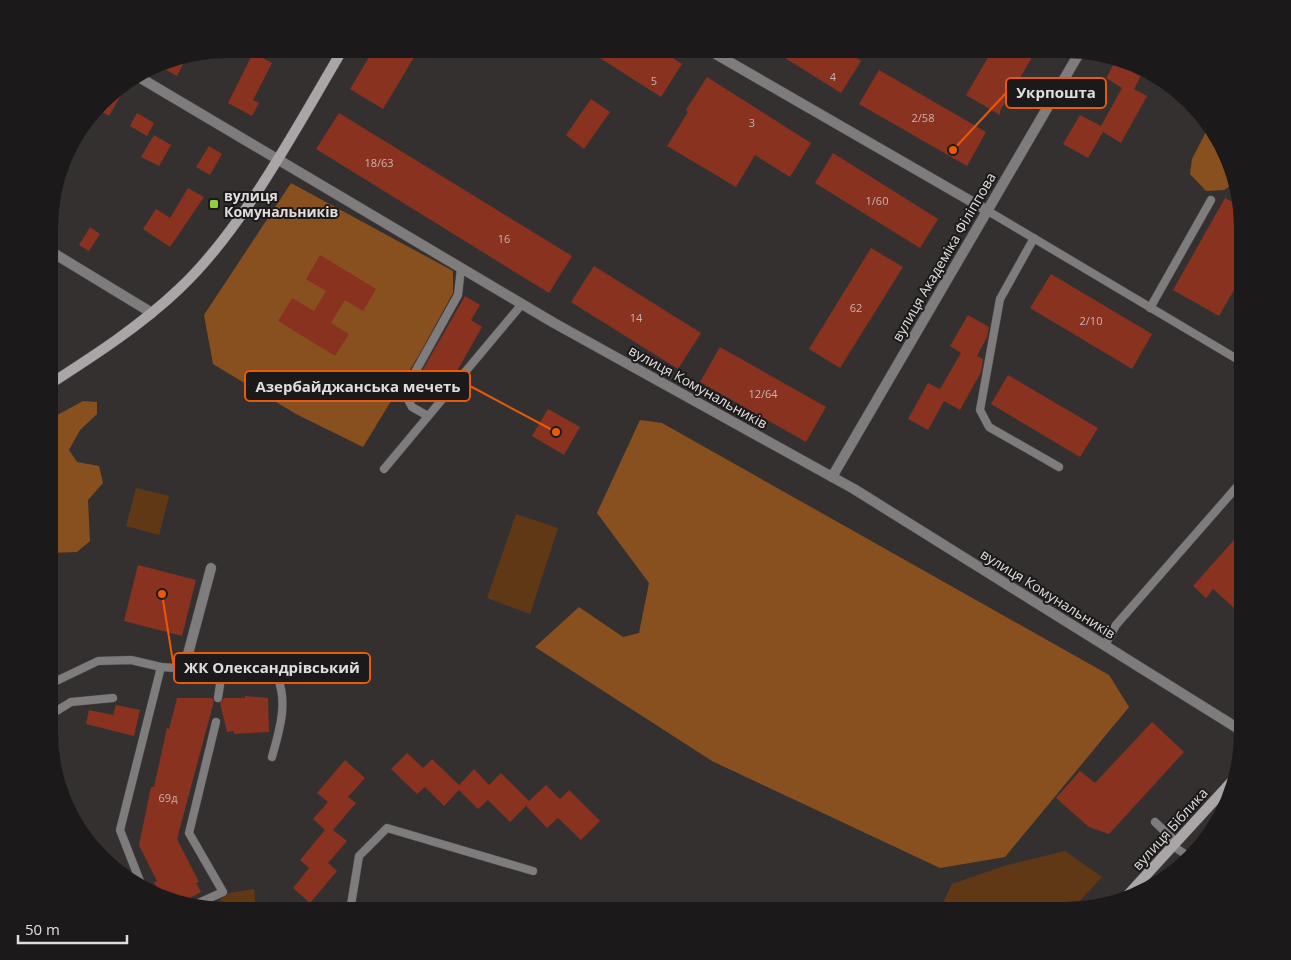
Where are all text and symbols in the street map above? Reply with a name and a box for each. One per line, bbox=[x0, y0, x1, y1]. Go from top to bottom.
house number: 4 bbox=[830, 69, 837, 84]
house number: 5 bbox=[651, 73, 657, 88]
callout: Укрпошта bbox=[1006, 78, 1106, 108]
text: Укрпошта bbox=[1016, 82, 1096, 102]
house number: 2/58 bbox=[912, 110, 934, 125]
house number: 3 bbox=[749, 115, 755, 130]
house number: 18/63 bbox=[364, 155, 394, 170]
street label: вулиця Академіка Філіппова bbox=[887, 169, 1000, 345]
place label: вулиця Комунальників bbox=[224, 186, 338, 221]
house number: 1/60 bbox=[866, 193, 888, 208]
marker: вулиця Комунальників bbox=[208, 198, 220, 210]
house number: 16 bbox=[498, 231, 510, 246]
house number: 62 bbox=[850, 300, 862, 315]
house number: 14 bbox=[630, 310, 643, 325]
house number: 2/10 bbox=[1080, 313, 1102, 328]
street label: вулиця Комунальників bbox=[625, 340, 771, 433]
callout: Азербайджанська мечеть bbox=[245, 371, 470, 401]
text: Азербайджанська мечеть bbox=[255, 376, 461, 396]
house number: 12/64 bbox=[748, 386, 778, 401]
street label: вулиця Комунальників bbox=[977, 544, 1119, 643]
callout: ЖК Олександрівський bbox=[174, 653, 370, 683]
text: ЖК Олександрівський bbox=[184, 657, 360, 677]
street label: вулиця Біблика bbox=[1128, 783, 1212, 874]
house number: 69д bbox=[159, 790, 178, 805]
scale bar bbox=[18, 912, 126, 944]
text: 50 m bbox=[25, 919, 60, 939]

